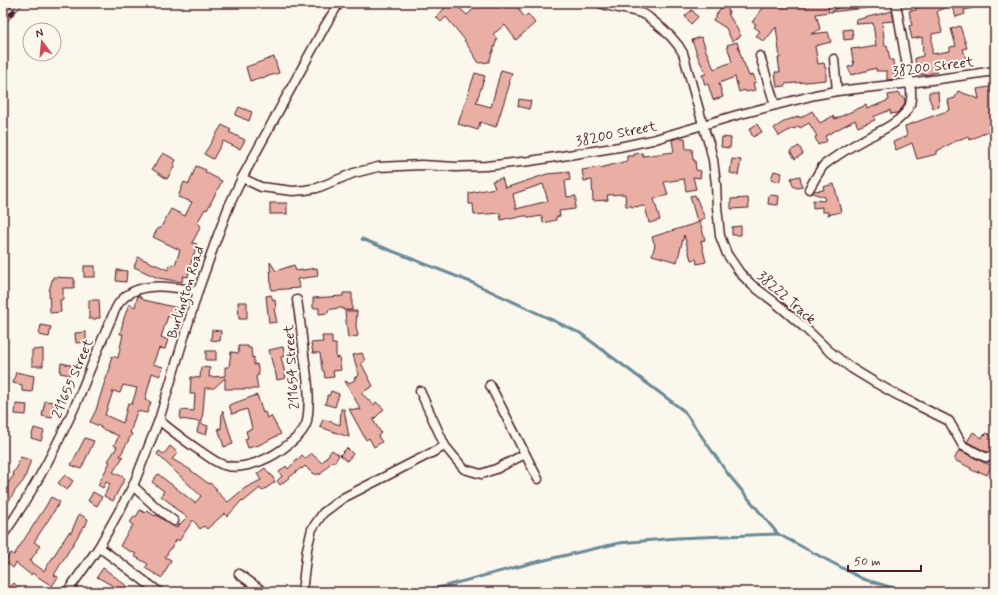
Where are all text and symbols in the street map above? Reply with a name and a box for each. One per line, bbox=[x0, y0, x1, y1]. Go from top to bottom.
north arrow bbox=[22, 22, 62, 62]
text: N bbox=[34, 26, 45, 41]
street label: 38200 Street bbox=[891, 53, 976, 81]
street label: 38200 Street bbox=[574, 117, 659, 151]
street label: Burlington Road bbox=[163, 244, 210, 341]
street label: 38222 Track bbox=[753, 267, 820, 328]
street label: 211654 Street bbox=[280, 323, 304, 410]
street label: 211655 Street bbox=[48, 335, 98, 421]
scale bar bbox=[848, 547, 921, 573]
text: 50 m bbox=[854, 554, 881, 570]

